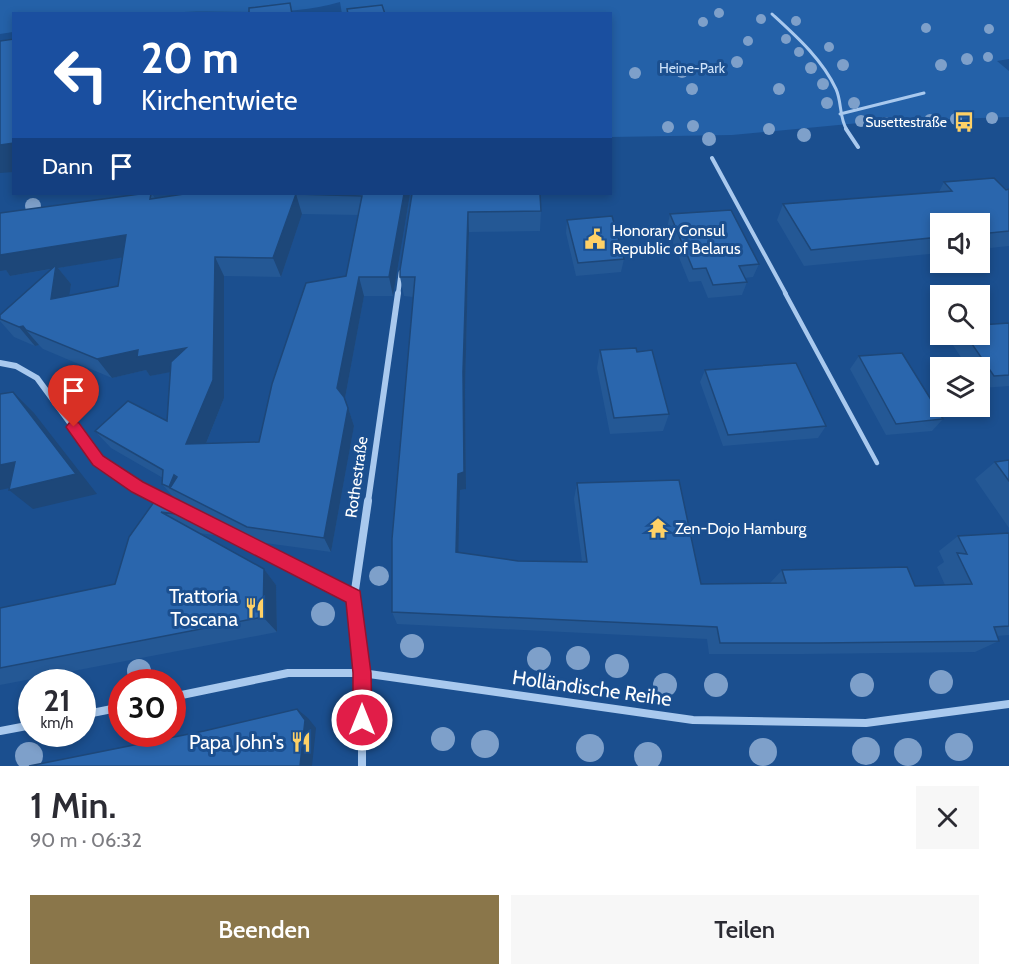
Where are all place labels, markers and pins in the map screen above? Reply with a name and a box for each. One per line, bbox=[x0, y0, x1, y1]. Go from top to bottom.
bus stop icon: Susettestraße bbox=[952, 110, 976, 134]
place label: Susettestraße bbox=[865, 113, 947, 131]
place label: Honorary Consul Republic of Belarus bbox=[612, 221, 741, 258]
public building icon: Honorary Consul Republic of Belarus bbox=[583, 227, 607, 251]
pin bbox=[48, 365, 99, 427]
temple icon: Zen-Dojo Hamburg bbox=[646, 516, 670, 540]
place label: Zen-Dojo Hamburg bbox=[675, 519, 807, 538]
place label: Trattoria Toscana bbox=[169, 584, 238, 631]
restaurant icon: Trattoria Toscana bbox=[243, 596, 267, 620]
place label: Papa John's bbox=[189, 730, 284, 754]
restaurant icon: Papa John's bbox=[289, 730, 313, 754]

